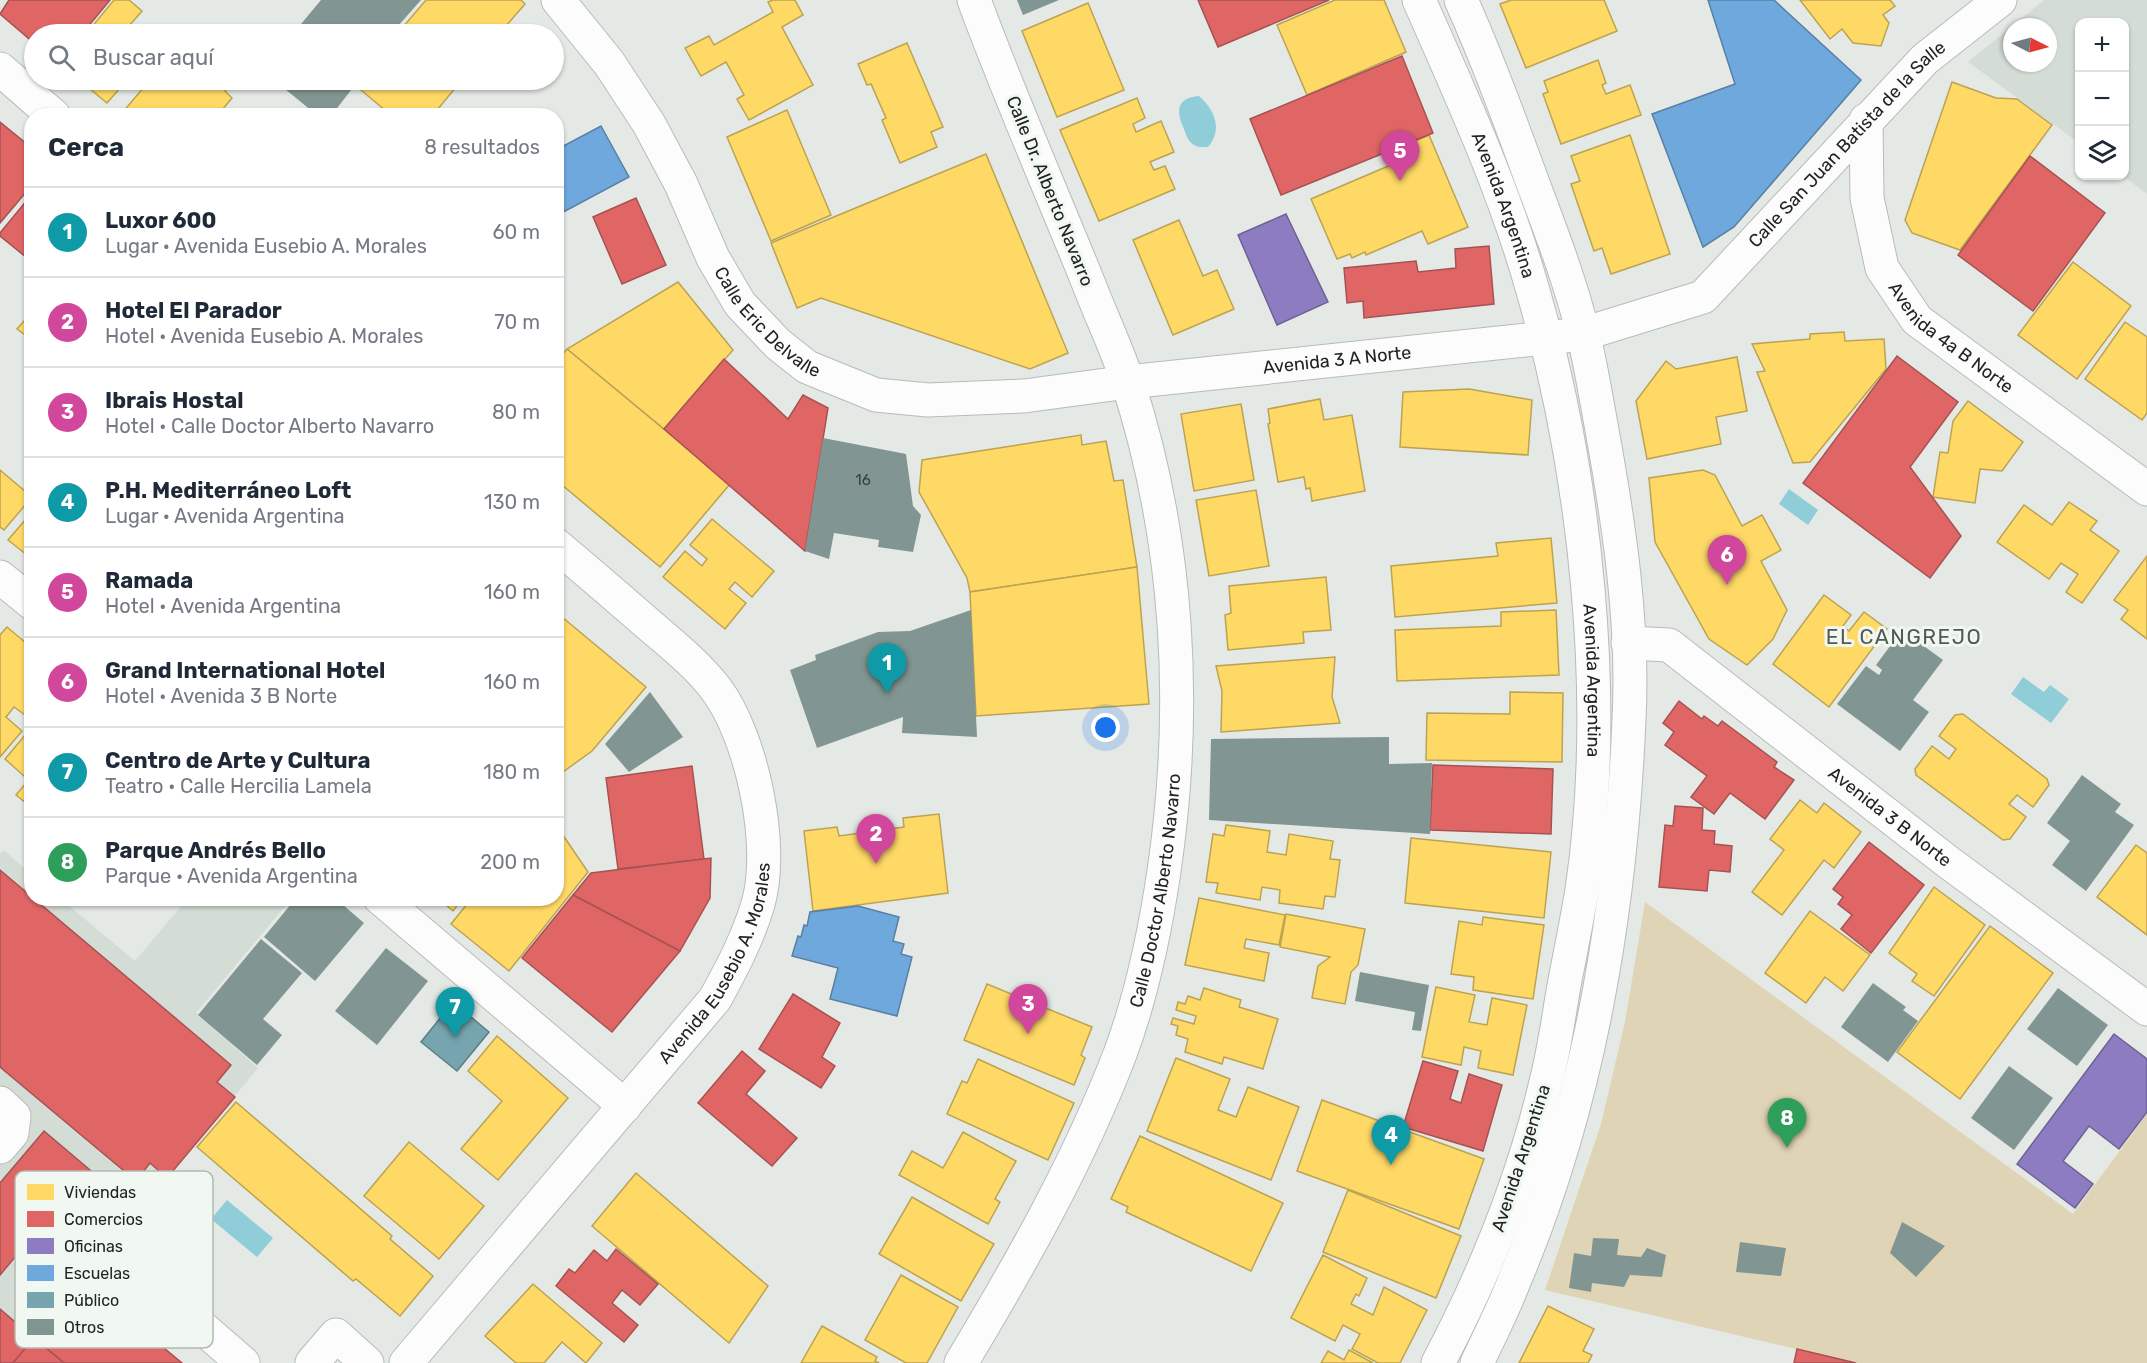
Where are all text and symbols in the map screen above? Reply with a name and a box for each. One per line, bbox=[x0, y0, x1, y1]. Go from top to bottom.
north arrow bbox=[2003, 18, 2057, 72]
map controls bbox=[2075, 18, 2129, 180]
button: + bbox=[2075, 18, 2129, 72]
search box bbox=[24, 24, 564, 90]
street label: Calle San Juan Batista de la Salle bbox=[1744, 36, 1950, 252]
icon: search bbox=[45, 41, 78, 74]
text: Buscar aquí bbox=[93, 44, 214, 71]
button: − bbox=[2075, 72, 2129, 126]
street label: Calle Dr. Alberto Navarro bbox=[1002, 93, 1098, 289]
button: layers bbox=[2075, 126, 2129, 180]
street label: Avenida Argentina bbox=[1467, 129, 1540, 281]
text: Cerca bbox=[48, 132, 124, 163]
pin: 5 bbox=[1380, 132, 1420, 181]
text: 8 resultados bbox=[424, 135, 540, 159]
text: Luxor 600 bbox=[105, 207, 217, 234]
text: 1 bbox=[63, 220, 72, 244]
text: 60 m bbox=[493, 220, 540, 244]
text: Lugar · Avenida Eusebio A. Morales bbox=[105, 234, 427, 258]
street label: Calle Eric Delvalle bbox=[710, 263, 823, 382]
street label: Avenida 4a B Norte bbox=[1884, 278, 2018, 398]
text: Hotel El Parador bbox=[105, 297, 282, 324]
text: 2 bbox=[61, 310, 74, 334]
text: 70 m bbox=[494, 310, 540, 334]
text: Hotel · Avenida Eusebio A. Morales bbox=[105, 324, 423, 348]
street label: Avenida 3 A Norte bbox=[1262, 341, 1412, 379]
text: Ibrais Hostal bbox=[105, 387, 243, 414]
text: 3 bbox=[61, 400, 74, 424]
text: 80 m bbox=[492, 400, 540, 424]
text: Hotel · Calle Doctor Alberto Navarro bbox=[105, 414, 434, 438]
house number: 16 bbox=[855, 471, 871, 489]
text: P.H. Mediterráneo Loft bbox=[105, 477, 351, 504]
text: 4 bbox=[61, 490, 74, 514]
text: 130 m bbox=[484, 490, 540, 514]
text: Lugar · Avenida Argentina bbox=[105, 504, 345, 528]
pin: 6 bbox=[1708, 536, 1746, 585]
text: Ramada bbox=[105, 567, 193, 594]
text: 5 bbox=[61, 580, 74, 604]
text: 160 m bbox=[484, 580, 540, 604]
text: Hotel · Avenida Argentina bbox=[105, 594, 341, 618]
street label: Avenida Argentina bbox=[1578, 603, 1605, 758]
district label: EL CANGREJO bbox=[1826, 624, 1982, 649]
pin: 1 bbox=[868, 644, 906, 693]
text: Grand International Hotel bbox=[105, 657, 385, 684]
text: 6 bbox=[61, 670, 74, 694]
text: 160 m bbox=[484, 670, 540, 694]
text: Hotel · Avenida 3 B Norte bbox=[105, 684, 337, 708]
your location bbox=[1091, 713, 1120, 742]
text: Centro de Arte y Cultura bbox=[105, 747, 370, 774]
text: 7 bbox=[62, 760, 73, 784]
text: 180 m bbox=[483, 760, 540, 784]
street label: Avenida 3 B Norte bbox=[1824, 762, 1956, 872]
street label: Calle Doctor Alberto Navarro bbox=[1125, 773, 1185, 1010]
text: Teatro · Calle Hercilia Lamela bbox=[105, 774, 372, 798]
pin: 2 bbox=[856, 814, 896, 864]
text: Parque Andrés Bello bbox=[105, 837, 326, 864]
text: 8 bbox=[61, 850, 74, 874]
text: 200 m bbox=[480, 850, 540, 874]
street label: Avenida Eusebio A. Morales bbox=[654, 862, 775, 1068]
text: Parque · Avenida Argentina bbox=[105, 864, 358, 888]
pin: 3 bbox=[1008, 984, 1048, 1034]
pin: 7 bbox=[436, 988, 474, 1037]
street label: Avenida Argentina bbox=[1487, 1082, 1555, 1234]
pin: 8 bbox=[1768, 1098, 1806, 1148]
pin: 4 bbox=[1372, 1116, 1410, 1165]
legend bbox=[15, 1171, 213, 1348]
text: Viviendas bbox=[64, 1183, 136, 1202]
text: Comercios bbox=[64, 1210, 143, 1229]
text: Oficinas bbox=[64, 1237, 123, 1256]
text: Escuelas bbox=[64, 1264, 130, 1283]
text: Público bbox=[64, 1291, 119, 1310]
text: Otros bbox=[64, 1318, 104, 1337]

